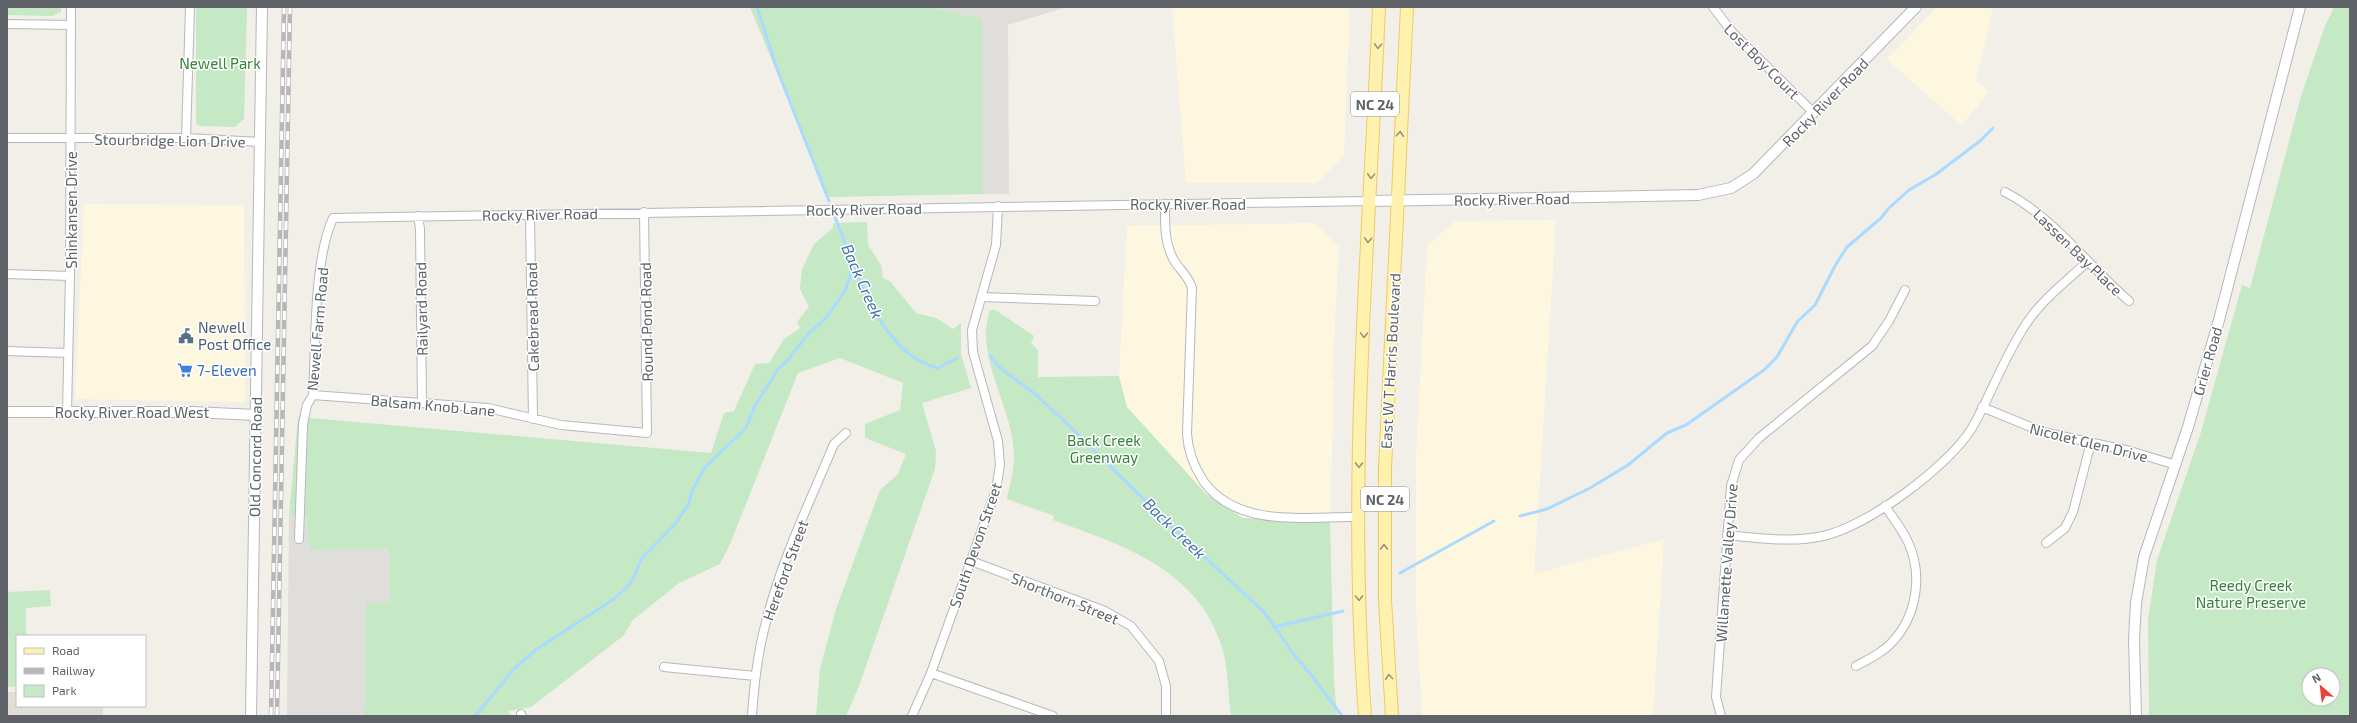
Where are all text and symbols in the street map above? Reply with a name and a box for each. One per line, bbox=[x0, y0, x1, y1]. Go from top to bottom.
street label: Lost Boy Court bbox=[1721, 20, 1804, 103]
one-way arrow bbox=[1373, 43, 1382, 49]
park label: Newell Park bbox=[179, 54, 261, 72]
street label: Rocky River Road bbox=[1778, 54, 1872, 150]
road number: NC 24 bbox=[1351, 92, 1399, 116]
street label: Stourbridge Lion Drive bbox=[94, 130, 246, 150]
one-way arrow bbox=[1396, 131, 1405, 137]
street label: Shinkansen Drive bbox=[62, 151, 80, 269]
one-way arrow bbox=[1367, 173, 1376, 179]
street label: Rocky River Road bbox=[1454, 189, 1570, 209]
street label: Rocky River Road bbox=[1130, 195, 1246, 213]
street label: Rocky River Road bbox=[806, 199, 922, 219]
street label: Rocky River Road bbox=[482, 204, 598, 224]
street label: Lassen Bay Place bbox=[2030, 205, 2126, 299]
one-way arrow bbox=[1363, 237, 1372, 243]
water label: Back Creek bbox=[838, 241, 888, 321]
street label: Railyard Road bbox=[411, 262, 431, 356]
street label: Cakebread Road bbox=[522, 262, 542, 372]
street label: Round Pond Road bbox=[636, 262, 656, 382]
street label: Newell Farm Road bbox=[303, 266, 331, 392]
street label: East W T Harris Boulevard bbox=[1376, 273, 1404, 449]
place label: Newell Post Office bbox=[198, 318, 271, 353]
street label: Grier Road bbox=[2189, 324, 2225, 398]
public building icon: Newell Post Office bbox=[177, 327, 195, 345]
one-way arrow bbox=[1359, 332, 1368, 338]
supermarket icon: 7-Eleven bbox=[176, 361, 194, 379]
place label: 7-Eleven bbox=[197, 361, 257, 379]
street label: Balsam Knob Lane bbox=[370, 391, 496, 419]
street label: Old Concord Road bbox=[245, 397, 265, 517]
street label: Rocky River Road West bbox=[55, 403, 210, 421]
street label: Nicolet Glen Drive bbox=[2028, 419, 2150, 465]
park label: Back Creek Greenway bbox=[1067, 431, 1141, 466]
one-way arrow bbox=[1355, 462, 1363, 468]
street label: South Devon Street bbox=[945, 480, 1005, 610]
street label: Willamette Valley Drive bbox=[1711, 483, 1741, 643]
road number: NC 24 bbox=[1361, 487, 1409, 511]
water label: Back Creek bbox=[1140, 494, 1210, 562]
street label: Hereford Street bbox=[758, 517, 812, 623]
one-way arrow bbox=[1380, 544, 1388, 550]
street label: Shorthorn Street bbox=[1009, 568, 1122, 628]
park label: Reedy Creek Nature Preserve bbox=[2196, 576, 2306, 611]
one-way arrow bbox=[1355, 595, 1363, 601]
legend bbox=[16, 635, 146, 707]
text: Road bbox=[52, 643, 80, 657]
text: Railway bbox=[52, 663, 96, 677]
north arrow bbox=[2301, 667, 2341, 707]
text: N bbox=[2310, 670, 2323, 685]
one-way arrow bbox=[1385, 674, 1394, 680]
text: Park bbox=[52, 683, 77, 697]

